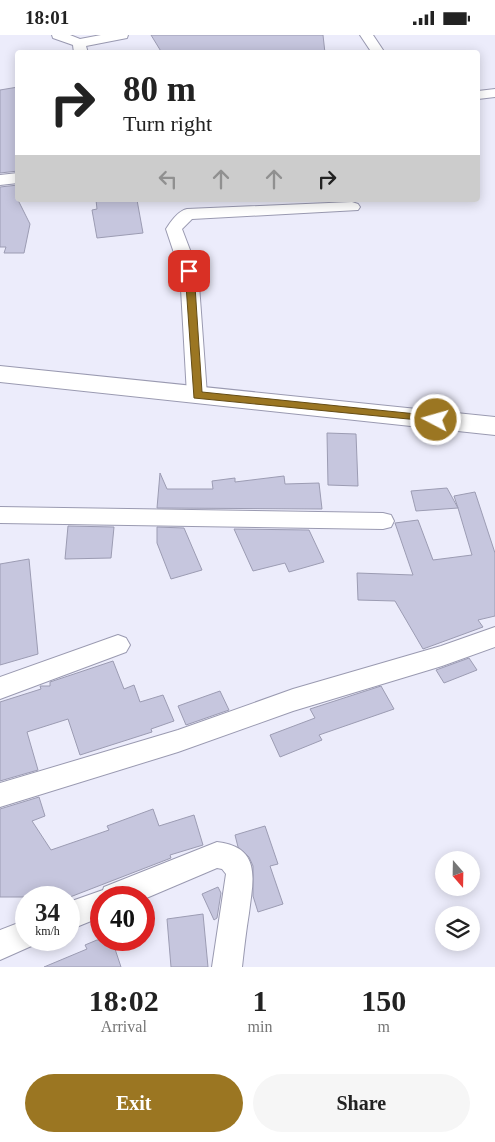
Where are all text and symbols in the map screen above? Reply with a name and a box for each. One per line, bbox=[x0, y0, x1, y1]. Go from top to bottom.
text: 18:01 bbox=[25, 7, 69, 28]
icon: right bbox=[40, 70, 105, 135]
text: 80 m bbox=[123, 70, 196, 109]
text: Turn right bbox=[123, 111, 212, 136]
icon: left bbox=[154, 165, 182, 193]
icon: ahead bbox=[207, 165, 235, 193]
icon: ahead bbox=[260, 165, 288, 193]
icon: right bbox=[313, 165, 341, 193]
pin bbox=[168, 250, 210, 292]
icon: arrive bbox=[175, 257, 203, 285]
position arrow bbox=[409, 393, 461, 445]
north arrow bbox=[435, 851, 480, 896]
map controls bbox=[435, 851, 480, 951]
speed limit sign: 40 bbox=[90, 886, 155, 951]
text: 34 bbox=[35, 899, 60, 926]
button: layers bbox=[435, 906, 480, 951]
text: km/h bbox=[35, 924, 60, 938]
text: 18:02 bbox=[89, 984, 159, 1017]
text: 1 bbox=[252, 984, 267, 1017]
text: 150 bbox=[361, 984, 406, 1017]
text: Arrival bbox=[101, 1018, 147, 1035]
text: min bbox=[248, 1018, 272, 1035]
text: m bbox=[377, 1018, 390, 1035]
button: Exit bbox=[25, 1074, 243, 1132]
button: Share bbox=[253, 1074, 470, 1132]

